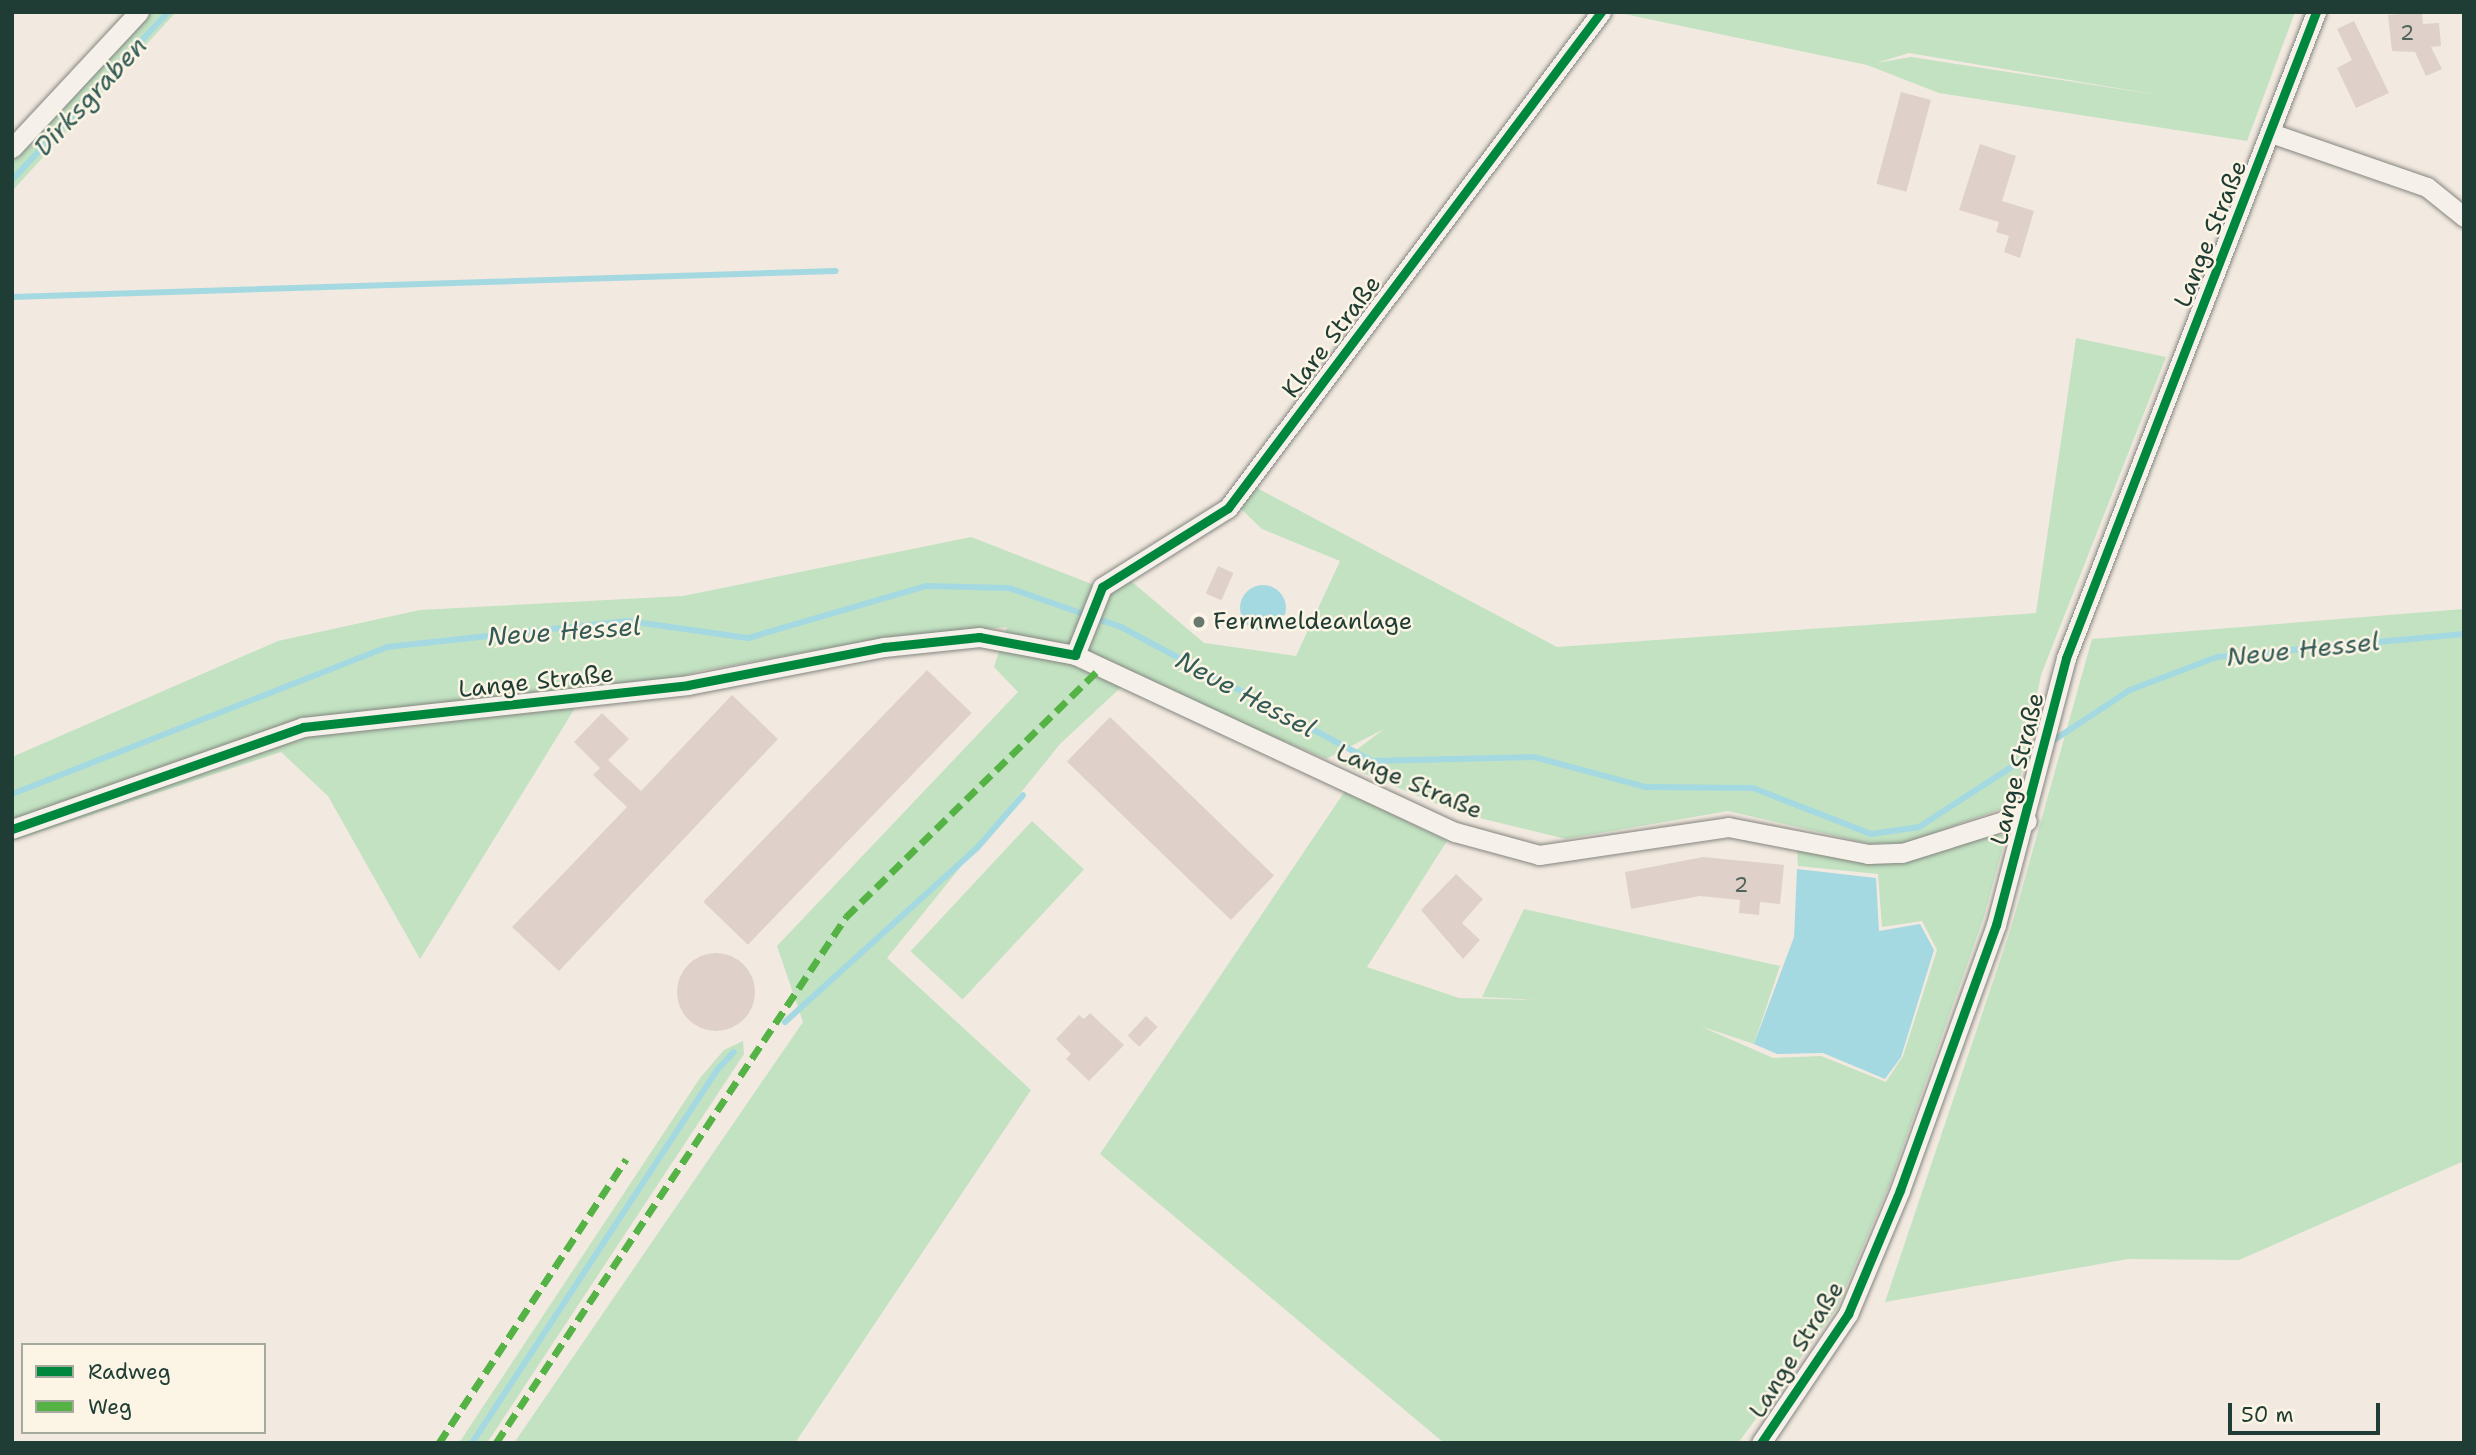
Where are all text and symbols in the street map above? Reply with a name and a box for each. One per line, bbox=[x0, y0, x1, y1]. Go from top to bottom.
house number: 2 bbox=[2400, 20, 2414, 46]
water label: Dirksgraben bbox=[27, 30, 153, 162]
street label: Lange Straße bbox=[2168, 156, 2254, 312]
street label: Klare Straße bbox=[1277, 270, 1387, 404]
place label: Fernmeldeanlage bbox=[1213, 608, 1412, 636]
water label: Neue Hessel bbox=[486, 610, 642, 652]
marker: Fernmeldeanlage bbox=[1191, 614, 1207, 630]
water label: Neue Hessel bbox=[2225, 625, 2381, 673]
water label: Neue Hessel bbox=[1171, 644, 1321, 744]
street label: Lange Straße bbox=[457, 660, 615, 704]
street label: Lange Straße bbox=[1985, 690, 2051, 848]
street label: Lange Straße bbox=[1332, 738, 1486, 826]
house number: 2 bbox=[1734, 872, 1748, 898]
street label: Lange Straße bbox=[1743, 1276, 1851, 1424]
legend bbox=[21, 1343, 266, 1434]
text: Radweg bbox=[88, 1358, 171, 1386]
scale bar bbox=[2231, 1388, 2383, 1432]
text: Weg bbox=[88, 1393, 132, 1421]
text: 50 m bbox=[2241, 1401, 2294, 1429]

